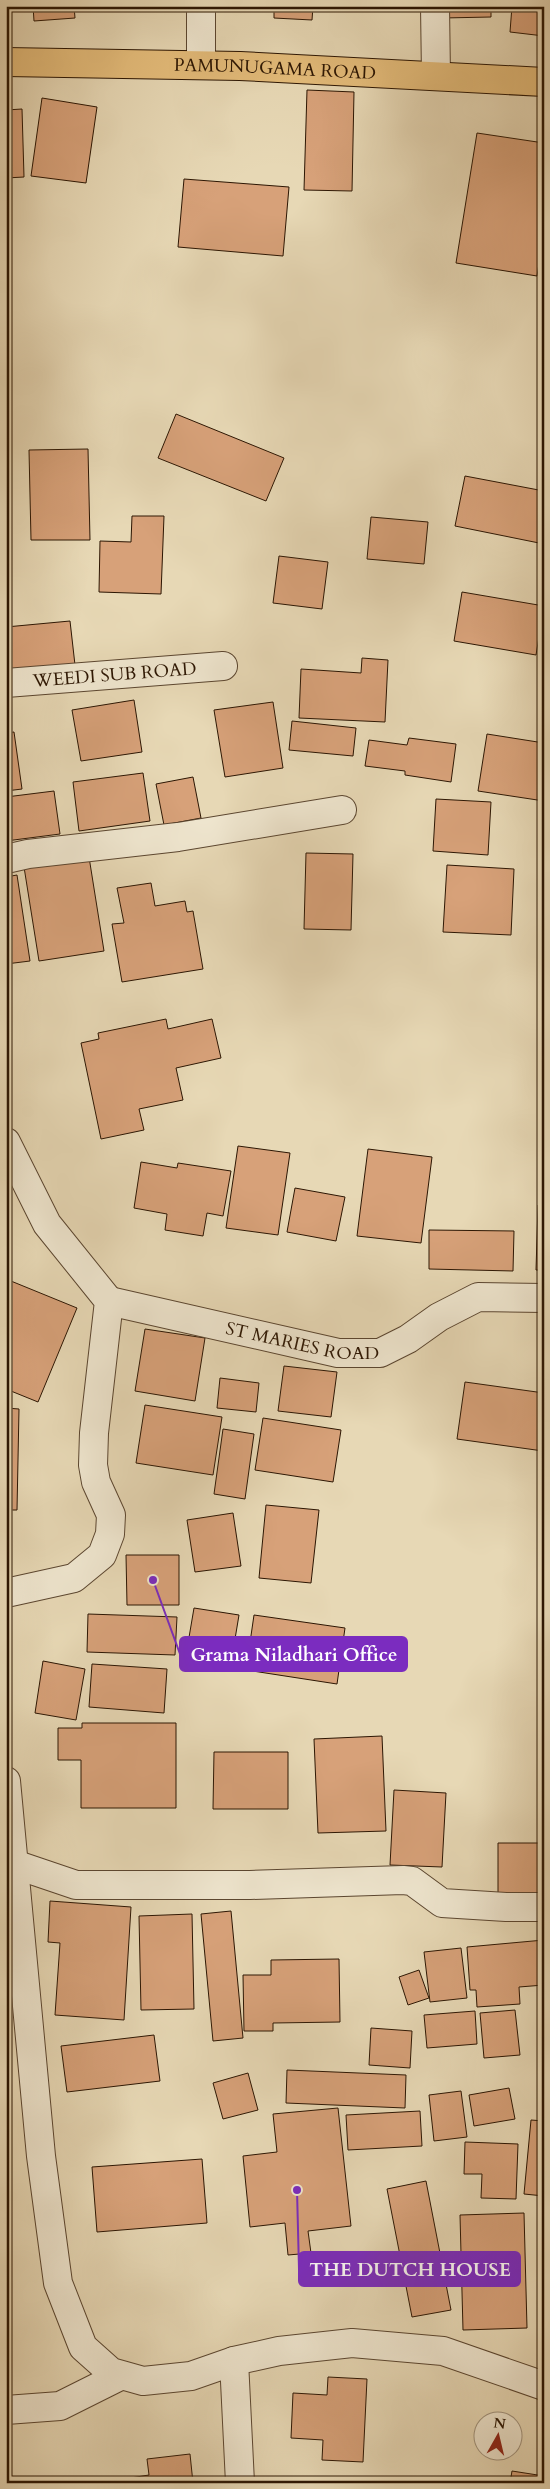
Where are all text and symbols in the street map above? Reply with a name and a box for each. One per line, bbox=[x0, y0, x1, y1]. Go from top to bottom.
street label: PAMUNUGAMA ROAD bbox=[174, 52, 377, 86]
street label: WEEDI SUB ROAD bbox=[31, 656, 197, 693]
street label: ST MARIES ROAD bbox=[223, 1315, 379, 1366]
callout: Grama Niladhari Office bbox=[180, 1637, 407, 1671]
text: Grama Niladhari Office bbox=[191, 1642, 397, 1668]
callout: THE DUTCH HOUSE bbox=[299, 2252, 520, 2286]
text: THE DUTCH HOUSE bbox=[309, 2257, 511, 2283]
north arrow bbox=[472, 2412, 522, 2462]
text: N bbox=[492, 2413, 507, 2434]

